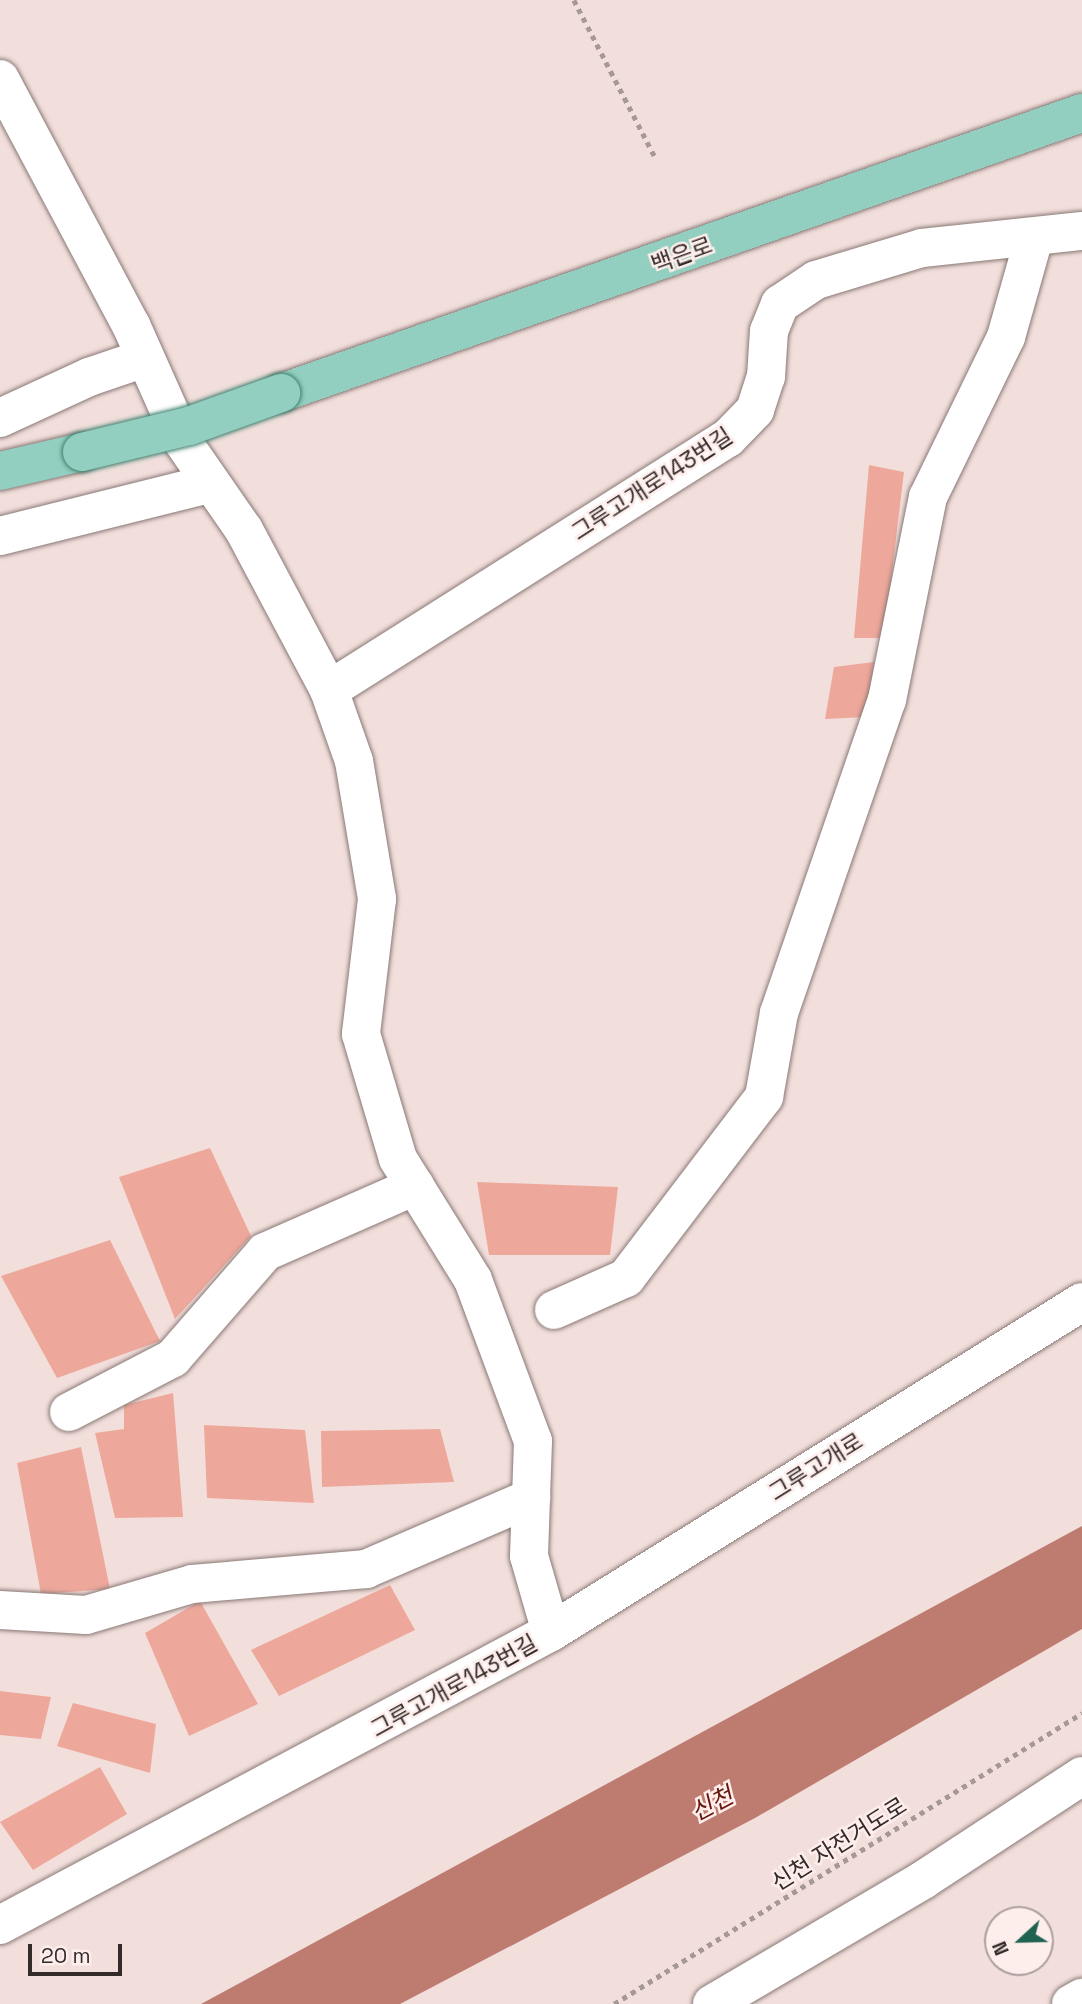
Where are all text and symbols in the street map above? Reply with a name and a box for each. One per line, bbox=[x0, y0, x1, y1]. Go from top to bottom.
street label: 백은로 bbox=[647, 231, 717, 279]
street label: 그루고개로143번길 bbox=[566, 422, 738, 546]
street label: 그루고개로 bbox=[764, 1427, 868, 1507]
street label: 그루고개로143번길 bbox=[366, 1629, 542, 1743]
water label: 신천 bbox=[686, 1781, 738, 1827]
street label: 신천 자전거도로 bbox=[766, 1791, 912, 1897]
north arrow bbox=[984, 1906, 1054, 1976]
scale bar bbox=[32, 1930, 126, 1974]
text: N bbox=[987, 1938, 1015, 1959]
text: 20 m bbox=[41, 1942, 91, 1969]

